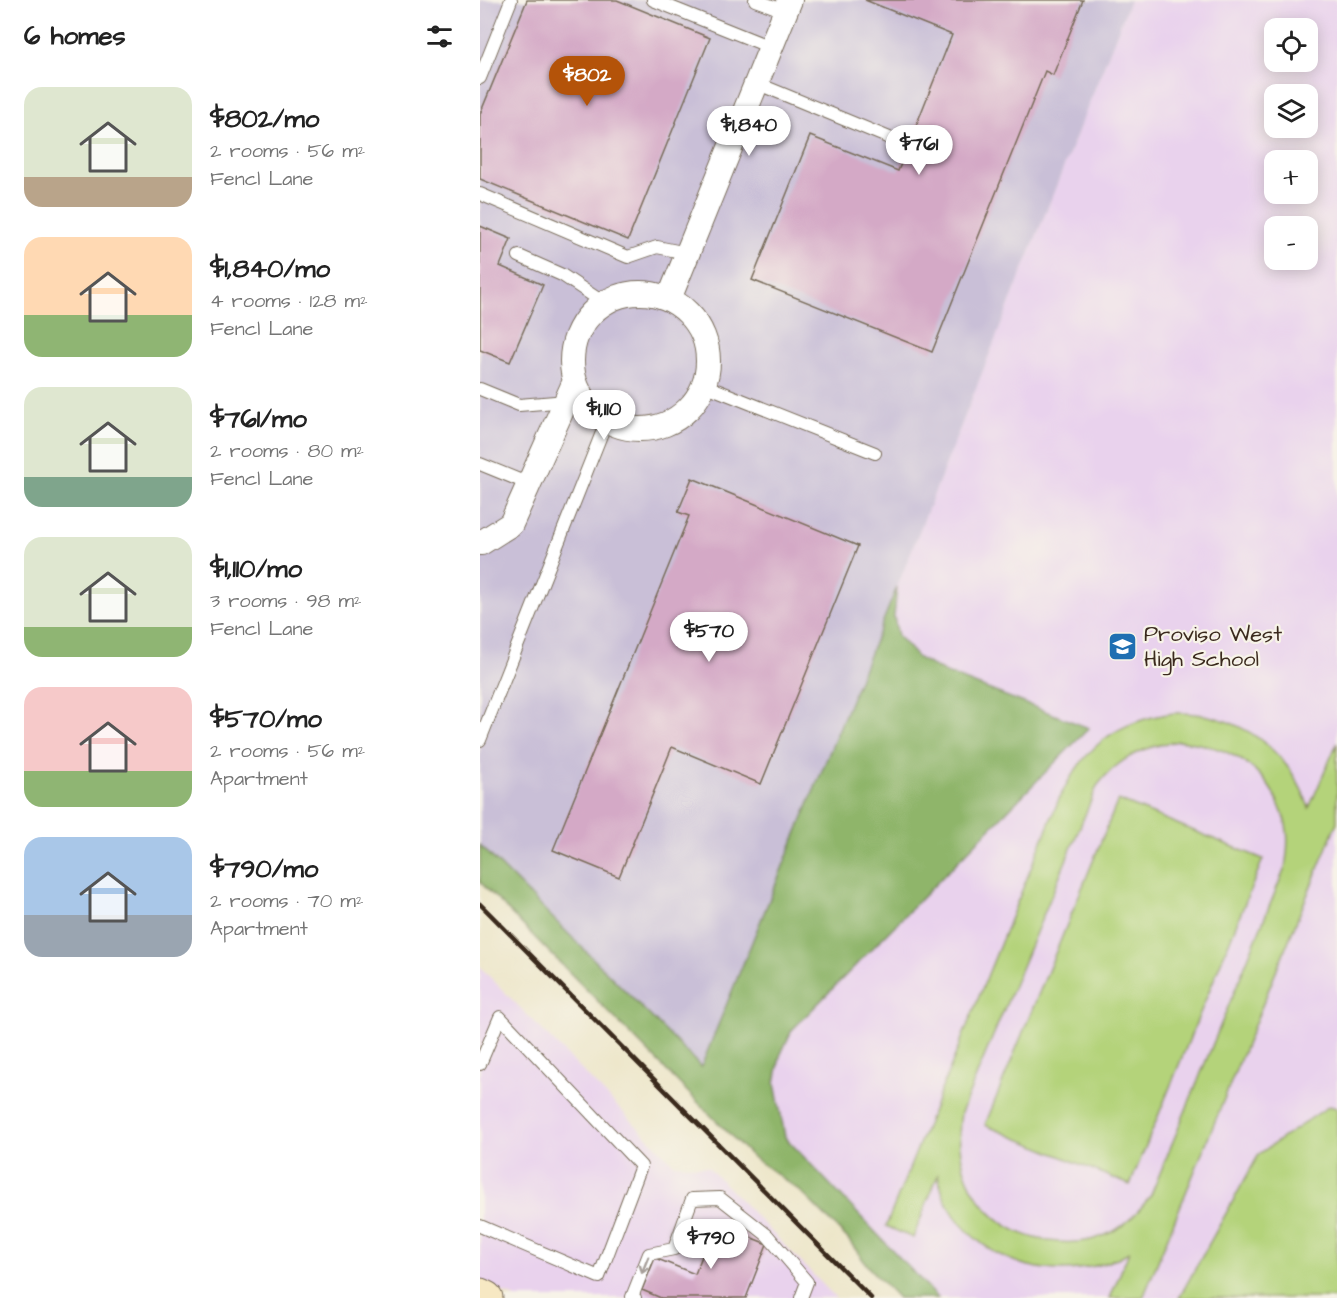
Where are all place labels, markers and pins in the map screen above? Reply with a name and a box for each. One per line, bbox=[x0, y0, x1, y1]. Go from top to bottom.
pin: $802 bbox=[551, 56, 623, 107]
pin: $1,840 bbox=[700, 106, 798, 157]
pin: $761 bbox=[883, 125, 955, 176]
pin: $1,110 bbox=[555, 390, 653, 441]
pin: $570 bbox=[673, 612, 745, 663]
place label: Proviso West High School bbox=[1144, 619, 1282, 676]
school or university icon: Proviso West High School bbox=[1107, 631, 1139, 663]
pin: $790 bbox=[675, 1219, 747, 1270]

